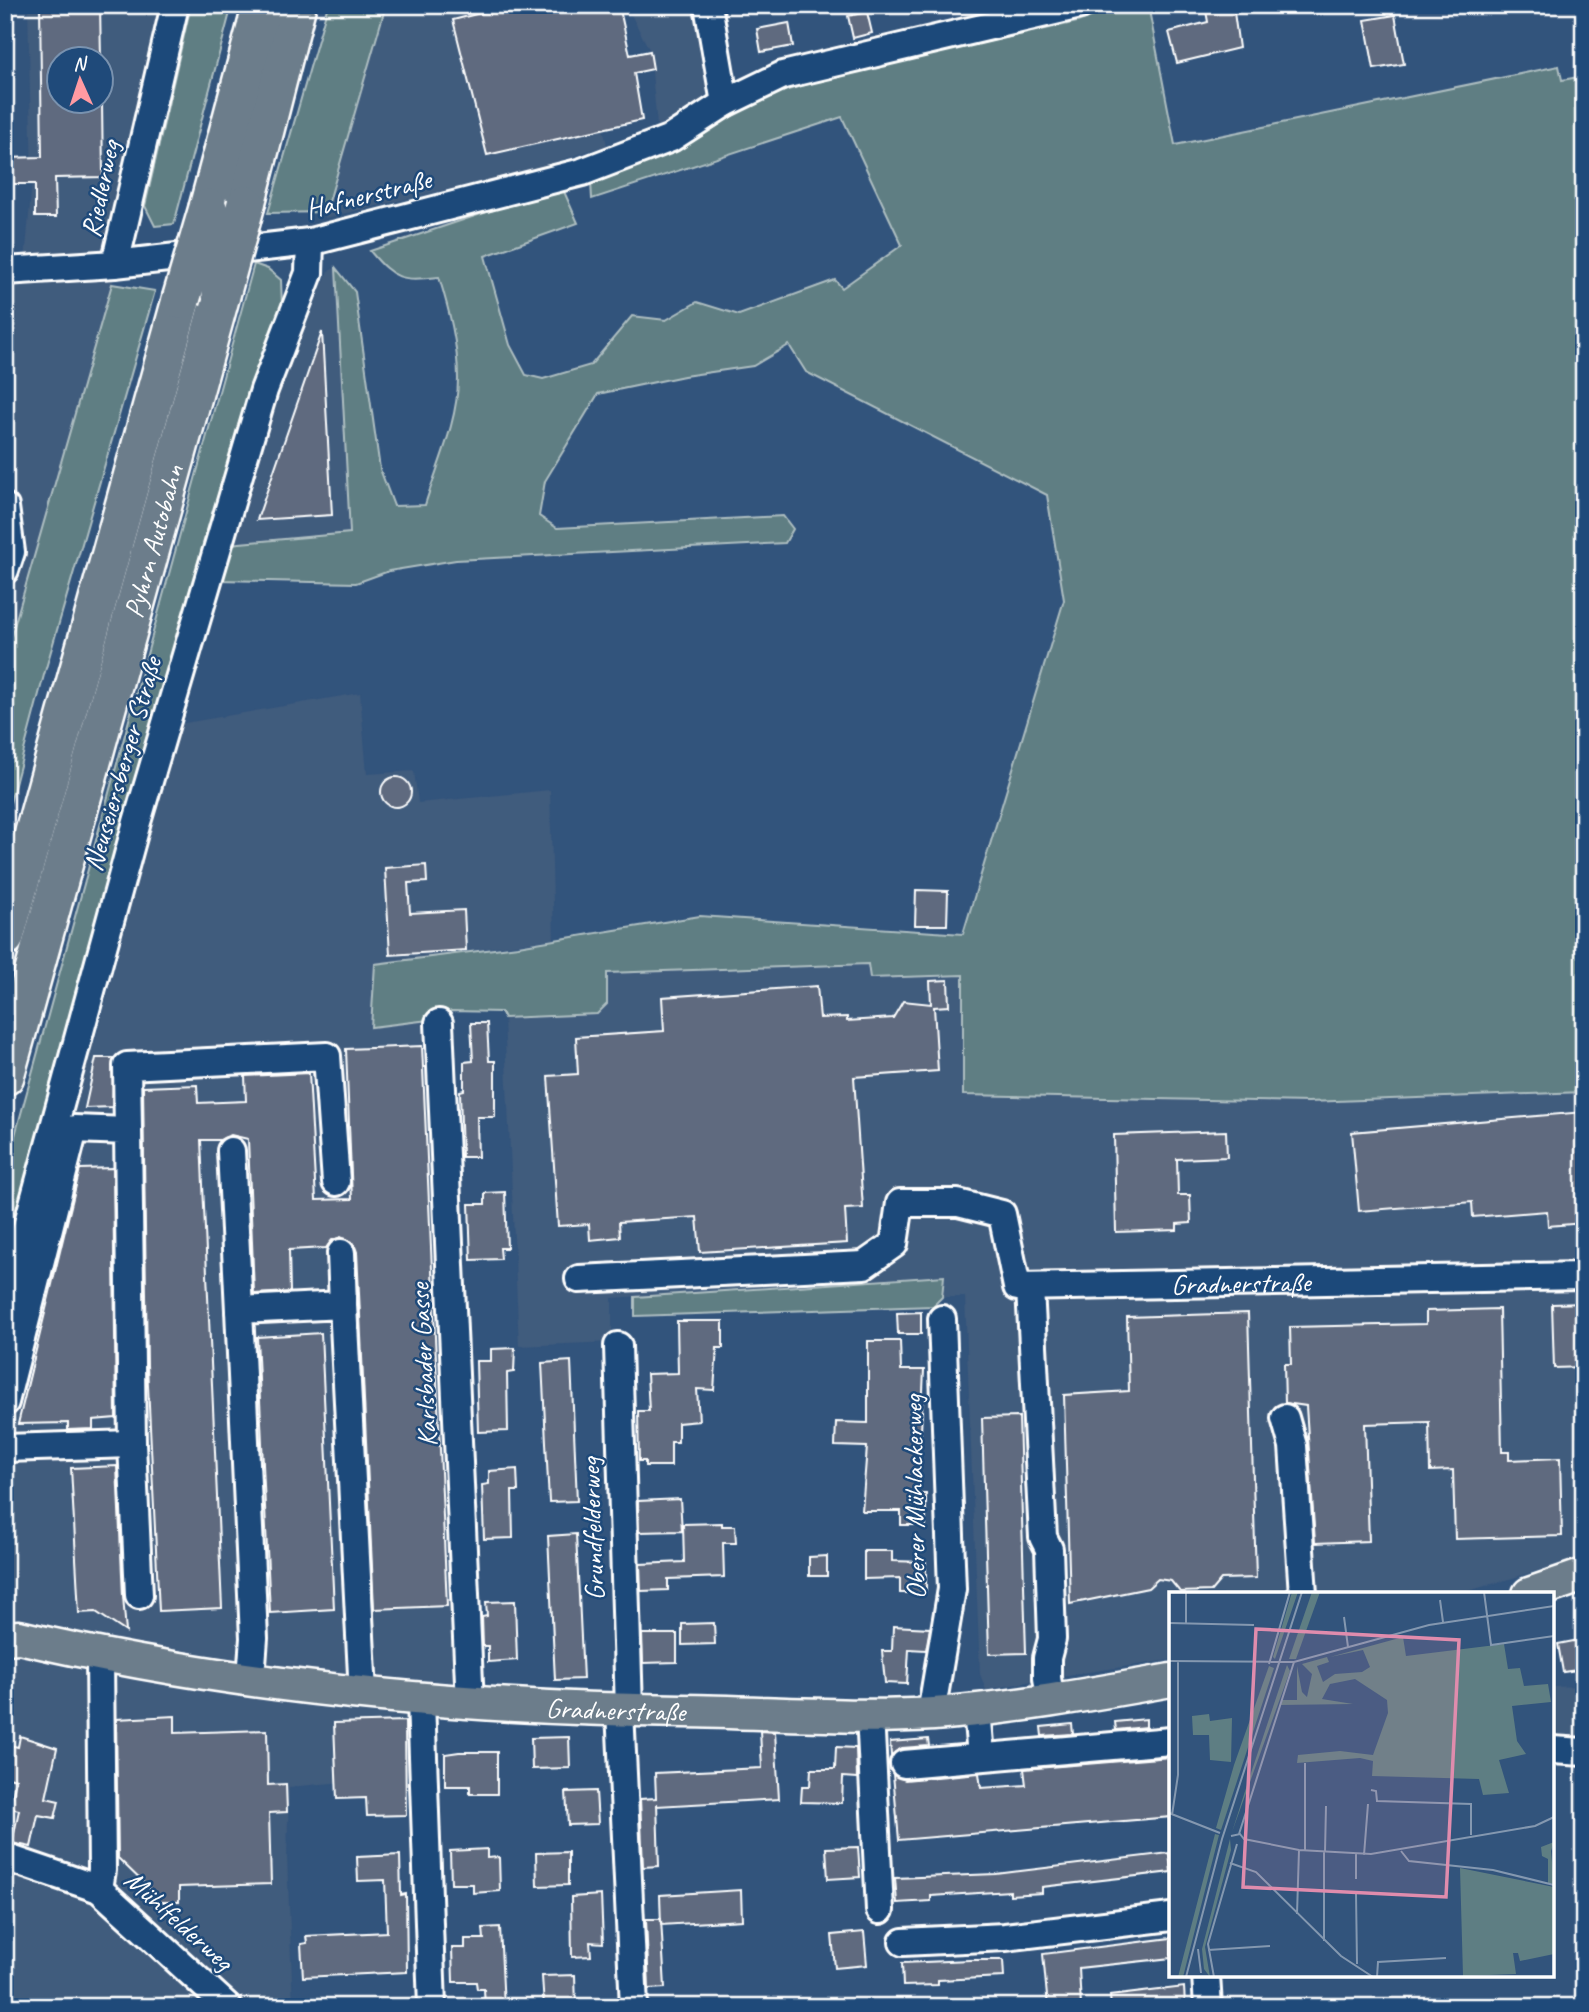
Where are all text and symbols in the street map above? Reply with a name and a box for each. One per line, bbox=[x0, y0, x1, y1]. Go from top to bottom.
north arrow bbox=[46, 46, 116, 116]
text: N bbox=[73, 52, 89, 76]
street label: Riedlerweg bbox=[73, 136, 128, 240]
street label: Hafnerstraße bbox=[301, 161, 436, 227]
street label: Pyhrn Autobahn bbox=[115, 460, 191, 622]
street label: Neuseiersberger Straße bbox=[75, 651, 170, 875]
street label: Gradnerstraße bbox=[1171, 1264, 1313, 1302]
street label: Karlsbader Gasse bbox=[401, 1280, 445, 1448]
street label: Oberer Mühlackerweg bbox=[895, 1393, 933, 1600]
street label: Grundfelderweg bbox=[572, 1455, 612, 1601]
inset map bbox=[1169, 1592, 1554, 1977]
street label: Gradnerstraße bbox=[545, 1689, 687, 1729]
street label: Mühlfelderweg bbox=[117, 1862, 242, 1979]

